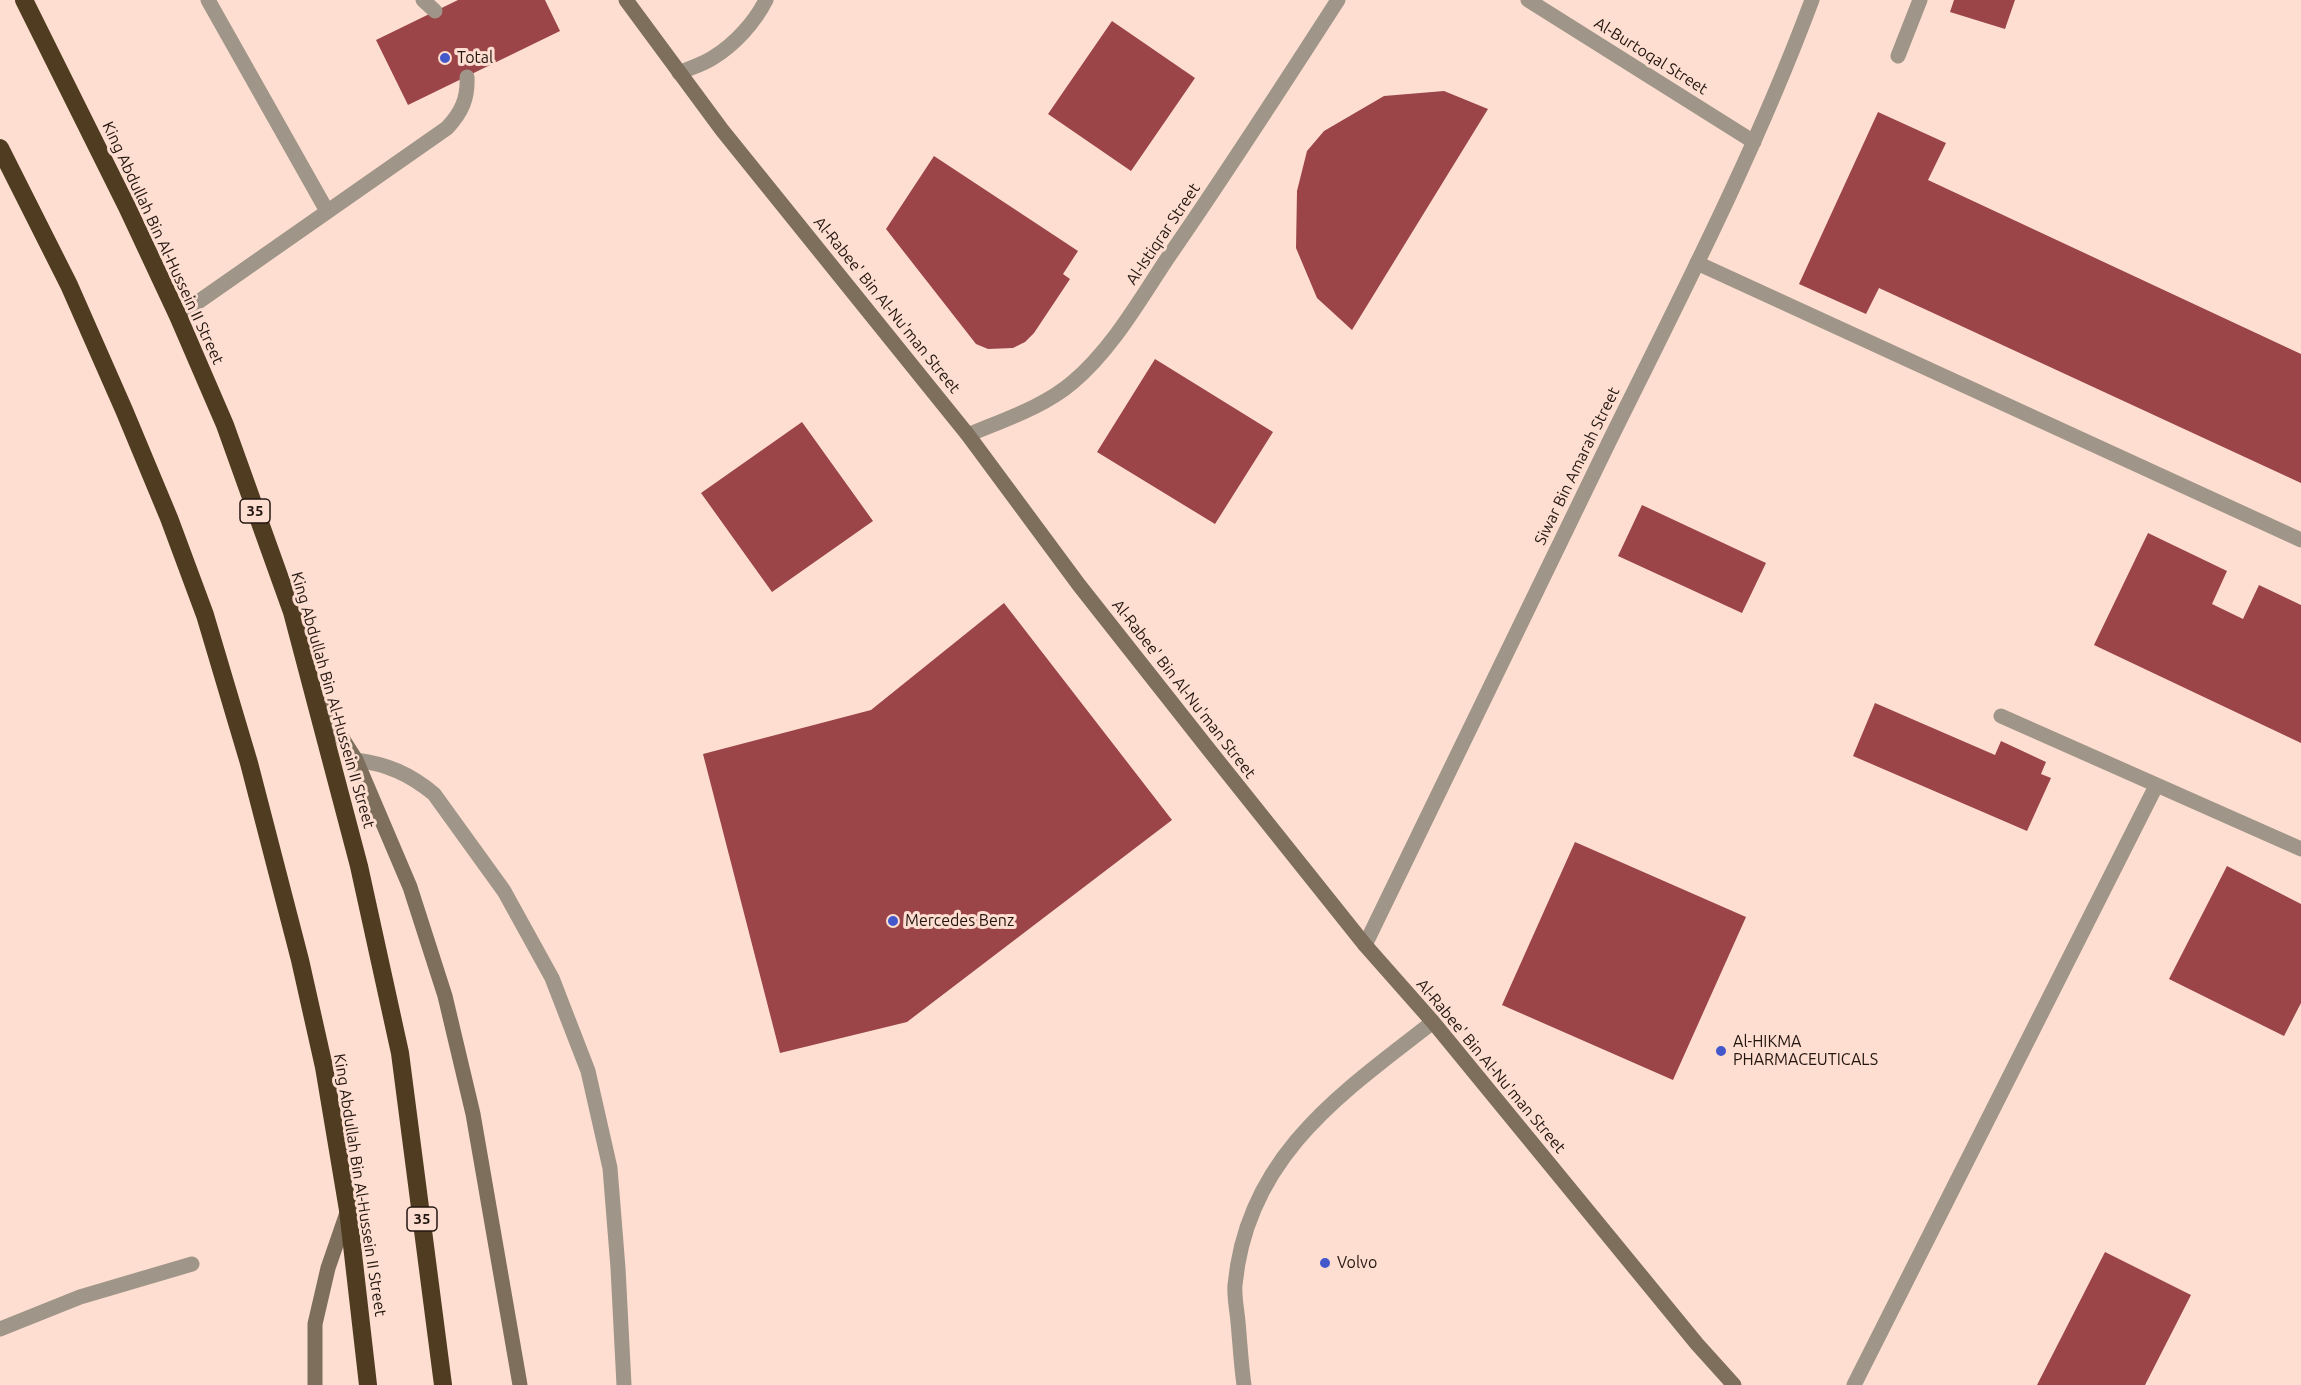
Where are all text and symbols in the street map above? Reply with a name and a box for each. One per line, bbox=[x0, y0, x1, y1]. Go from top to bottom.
street label: Al-Burtoqal Street bbox=[1591, 13, 1711, 99]
place label: Total bbox=[457, 48, 493, 68]
marker: Total bbox=[438, 51, 452, 65]
street label: King Abdullah Bin Al-Hussein II Street bbox=[98, 118, 228, 368]
street label: Al-Istiqrar Street bbox=[1122, 180, 1204, 288]
street label: Al-Rabee' Bin Al-Nu'man Street bbox=[810, 213, 964, 397]
street label: Siwar Bin Amarah Street bbox=[1530, 384, 1624, 548]
road number: 35 bbox=[240, 499, 270, 523]
street label: King Abdullah Bin Al-Hussein II Street bbox=[287, 570, 379, 830]
street label: Al-Rabee' Bin Al-Nu'man Street bbox=[1108, 596, 1260, 782]
place label: Mercedes Benz bbox=[905, 911, 1014, 931]
marker: Mercedes Benz bbox=[886, 914, 900, 928]
street label: Al-Rabee' Bin Al-Nu'man Street bbox=[1412, 975, 1570, 1157]
place label: Al-HIKMA PHARMACEUTICALS bbox=[1733, 1032, 1878, 1070]
marker: Al-HIKMA PHARMACEUTICALS bbox=[1714, 1044, 1728, 1058]
street label: King Abdullah Bin Al-Hussein II Street bbox=[330, 1052, 390, 1318]
road number: 35 bbox=[407, 1207, 437, 1231]
place label: Volvo bbox=[1337, 1253, 1377, 1273]
marker: Volvo bbox=[1318, 1256, 1332, 1270]

